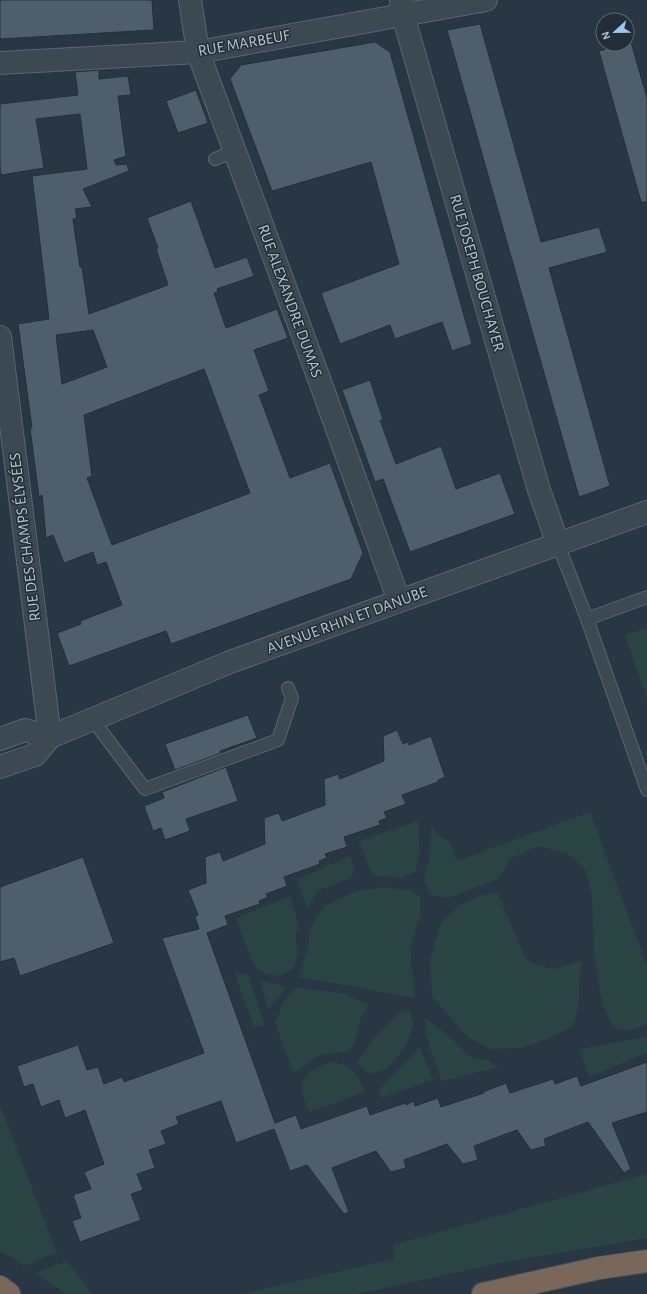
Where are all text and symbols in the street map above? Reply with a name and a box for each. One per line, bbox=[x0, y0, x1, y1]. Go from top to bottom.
north arrow bbox=[595, 12, 635, 52]
street label: RUE MARBEUF bbox=[197, 27, 292, 59]
text: N bbox=[600, 30, 613, 41]
street label: RUE JOSEPH BOUCHAYER bbox=[447, 193, 507, 353]
street label: RUE ALEXANDRE DUMAS bbox=[255, 222, 325, 380]
street label: RUE DES CHAMPS ÉLYSÉES bbox=[5, 452, 43, 622]
street label: AVENUE RHIN ET DANUBE bbox=[265, 583, 430, 656]

